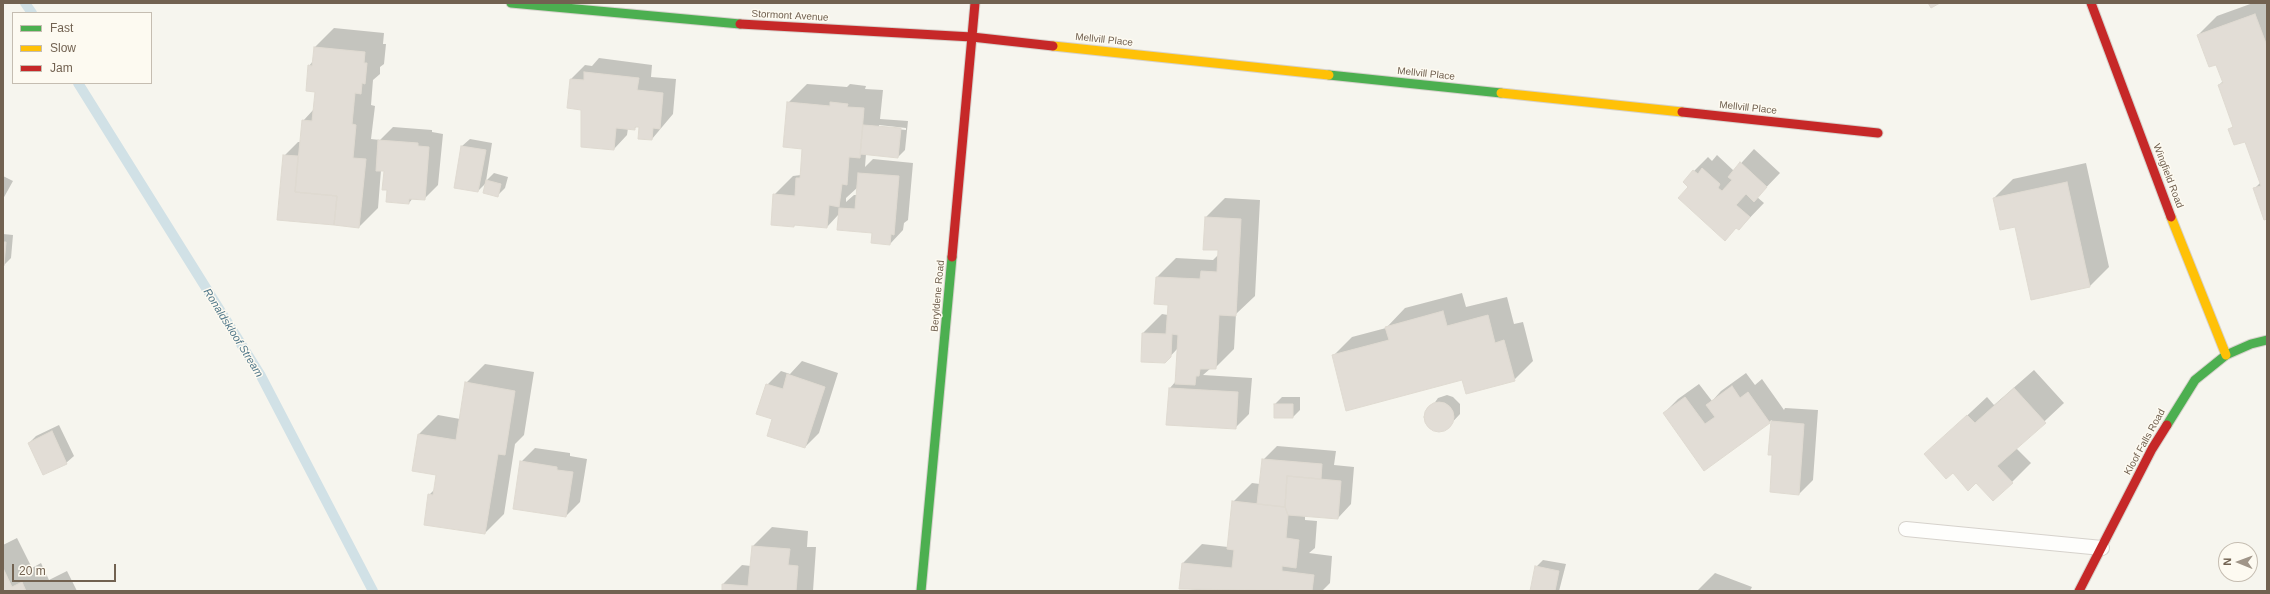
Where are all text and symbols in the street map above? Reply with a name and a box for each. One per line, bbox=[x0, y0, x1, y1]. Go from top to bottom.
street label: Stormont Avenue bbox=[751, 8, 829, 24]
legend bbox=[12, 12, 152, 84]
text: Fast bbox=[50, 21, 73, 35]
street label: Mellvill Place bbox=[1075, 31, 1133, 49]
text: Slow bbox=[50, 41, 76, 55]
text: Jam bbox=[50, 61, 73, 75]
street label: Mellvill Place bbox=[1397, 65, 1455, 83]
street label: Mellvill Place bbox=[1719, 99, 1777, 117]
street label: Wingfield Road bbox=[2150, 142, 2186, 210]
street label: Beryldene Road bbox=[929, 260, 947, 332]
water label: Ronaldskloof Stream bbox=[200, 286, 266, 380]
street label: Kloof Falls Road bbox=[2122, 407, 2168, 477]
north arrow bbox=[2218, 542, 2258, 582]
scale bar bbox=[14, 556, 118, 582]
text: N bbox=[2221, 558, 2233, 566]
text: 20 m bbox=[19, 564, 46, 578]

